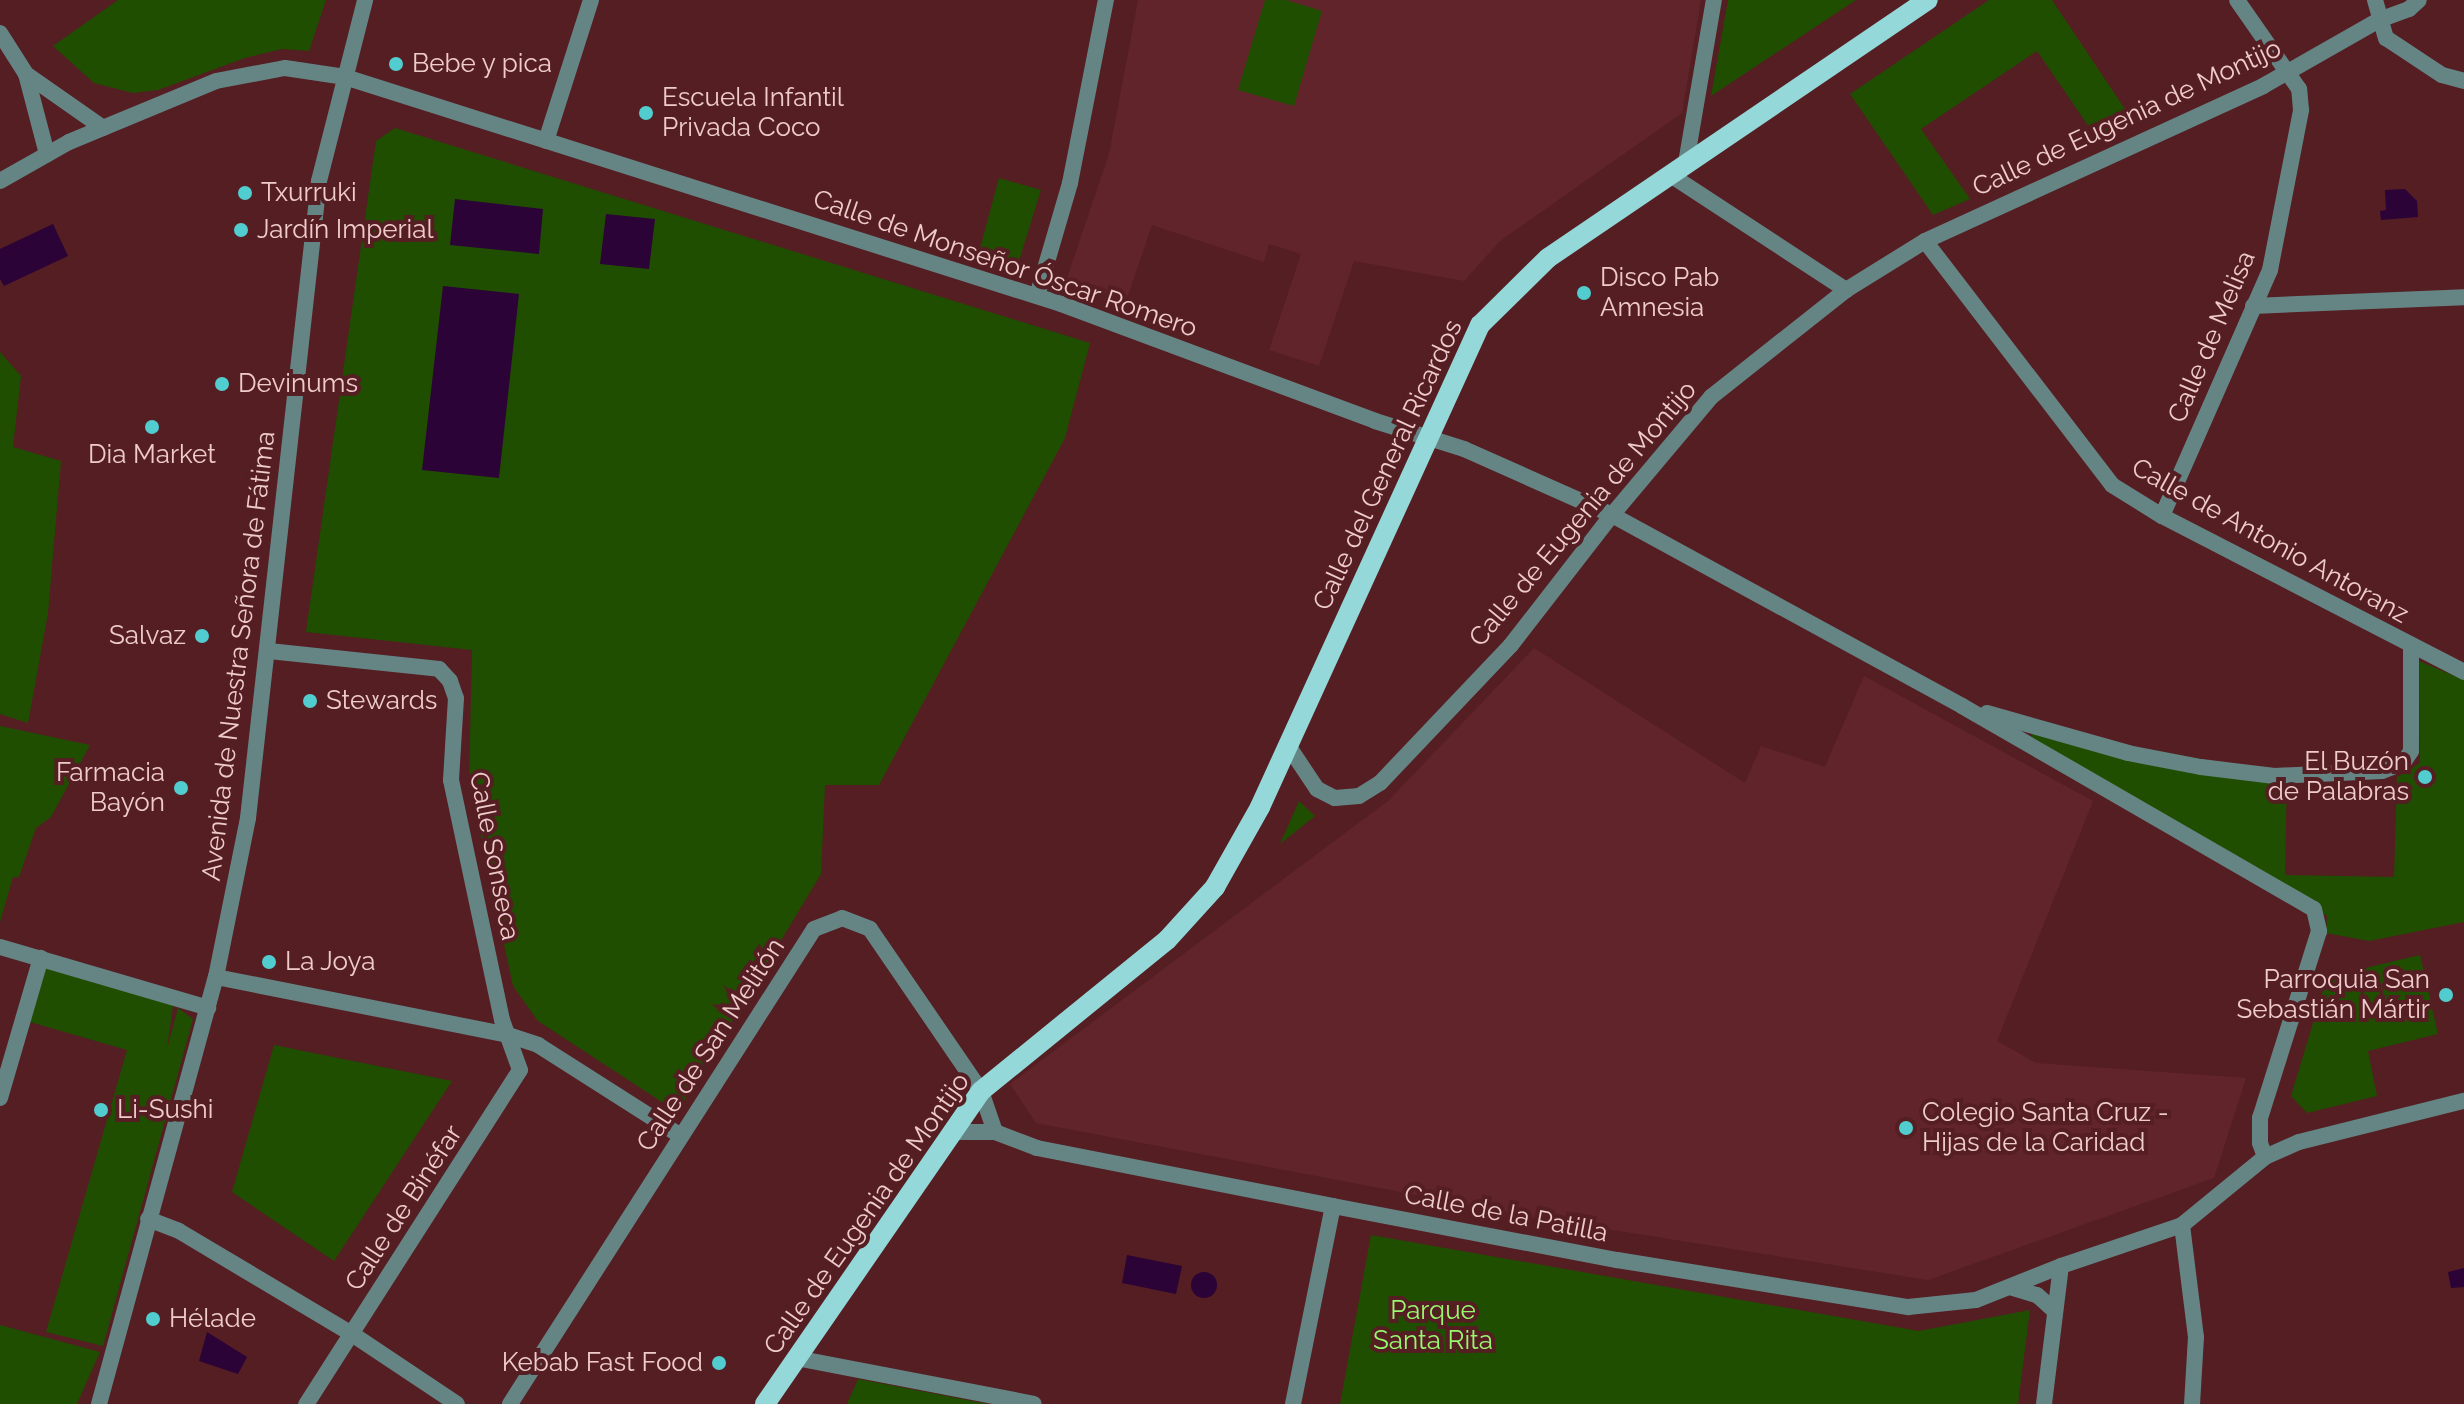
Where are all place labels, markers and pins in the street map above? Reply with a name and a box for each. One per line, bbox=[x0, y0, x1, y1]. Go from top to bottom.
place label: Bebe y pica bbox=[412, 48, 553, 80]
marker: Bebe y pica bbox=[387, 55, 405, 73]
place label: Escuela Infantil Privada Coco bbox=[662, 82, 844, 144]
marker: Escuela Infantil Privada Coco bbox=[637, 104, 655, 122]
place label: Txurruki bbox=[261, 177, 357, 209]
marker: Txurruki bbox=[236, 184, 254, 202]
place label: Jardín Imperial bbox=[257, 214, 434, 246]
marker: Jardín Imperial bbox=[232, 221, 250, 239]
place label: Disco Pab Amnesia bbox=[1600, 262, 1719, 324]
marker: Disco Pab Amnesia bbox=[1575, 284, 1593, 302]
place label: Devinums bbox=[238, 368, 358, 400]
marker: Devinums bbox=[213, 375, 231, 393]
marker: Dia Market bbox=[143, 418, 161, 436]
place label: Dia Market bbox=[88, 439, 216, 471]
place label: Salvaz bbox=[109, 620, 186, 652]
marker: Salvaz bbox=[193, 627, 211, 645]
place label: Stewards bbox=[326, 685, 437, 717]
marker: Stewards bbox=[301, 692, 319, 710]
place label: El Buzón de Palabras bbox=[2268, 746, 2409, 808]
place label: Farmacia Bayón bbox=[56, 757, 165, 818]
marker: El Buzón de Palabras bbox=[2416, 768, 2434, 786]
marker: Farmacia Bayón bbox=[172, 779, 190, 797]
place label: La Joya bbox=[285, 946, 376, 978]
marker: La Joya bbox=[260, 953, 278, 971]
place label: Parroquia San Sebastián Mártir bbox=[2236, 964, 2430, 1026]
marker: Parroquia San Sebastián Mártir bbox=[2437, 986, 2455, 1004]
place label: Li-Sushi bbox=[117, 1094, 213, 1126]
place label: Colegio Santa Cruz - Hijas de la Caridad bbox=[1922, 1097, 2169, 1158]
marker: Li-Sushi bbox=[92, 1101, 110, 1119]
marker: Colegio Santa Cruz - Hijas de la Caridad bbox=[1897, 1119, 1915, 1137]
place label: Hélade bbox=[169, 1303, 256, 1335]
marker: Hélade bbox=[144, 1310, 162, 1328]
place label: Kebab Fast Food bbox=[502, 1347, 703, 1379]
marker: Kebab Fast Food bbox=[710, 1354, 728, 1372]

